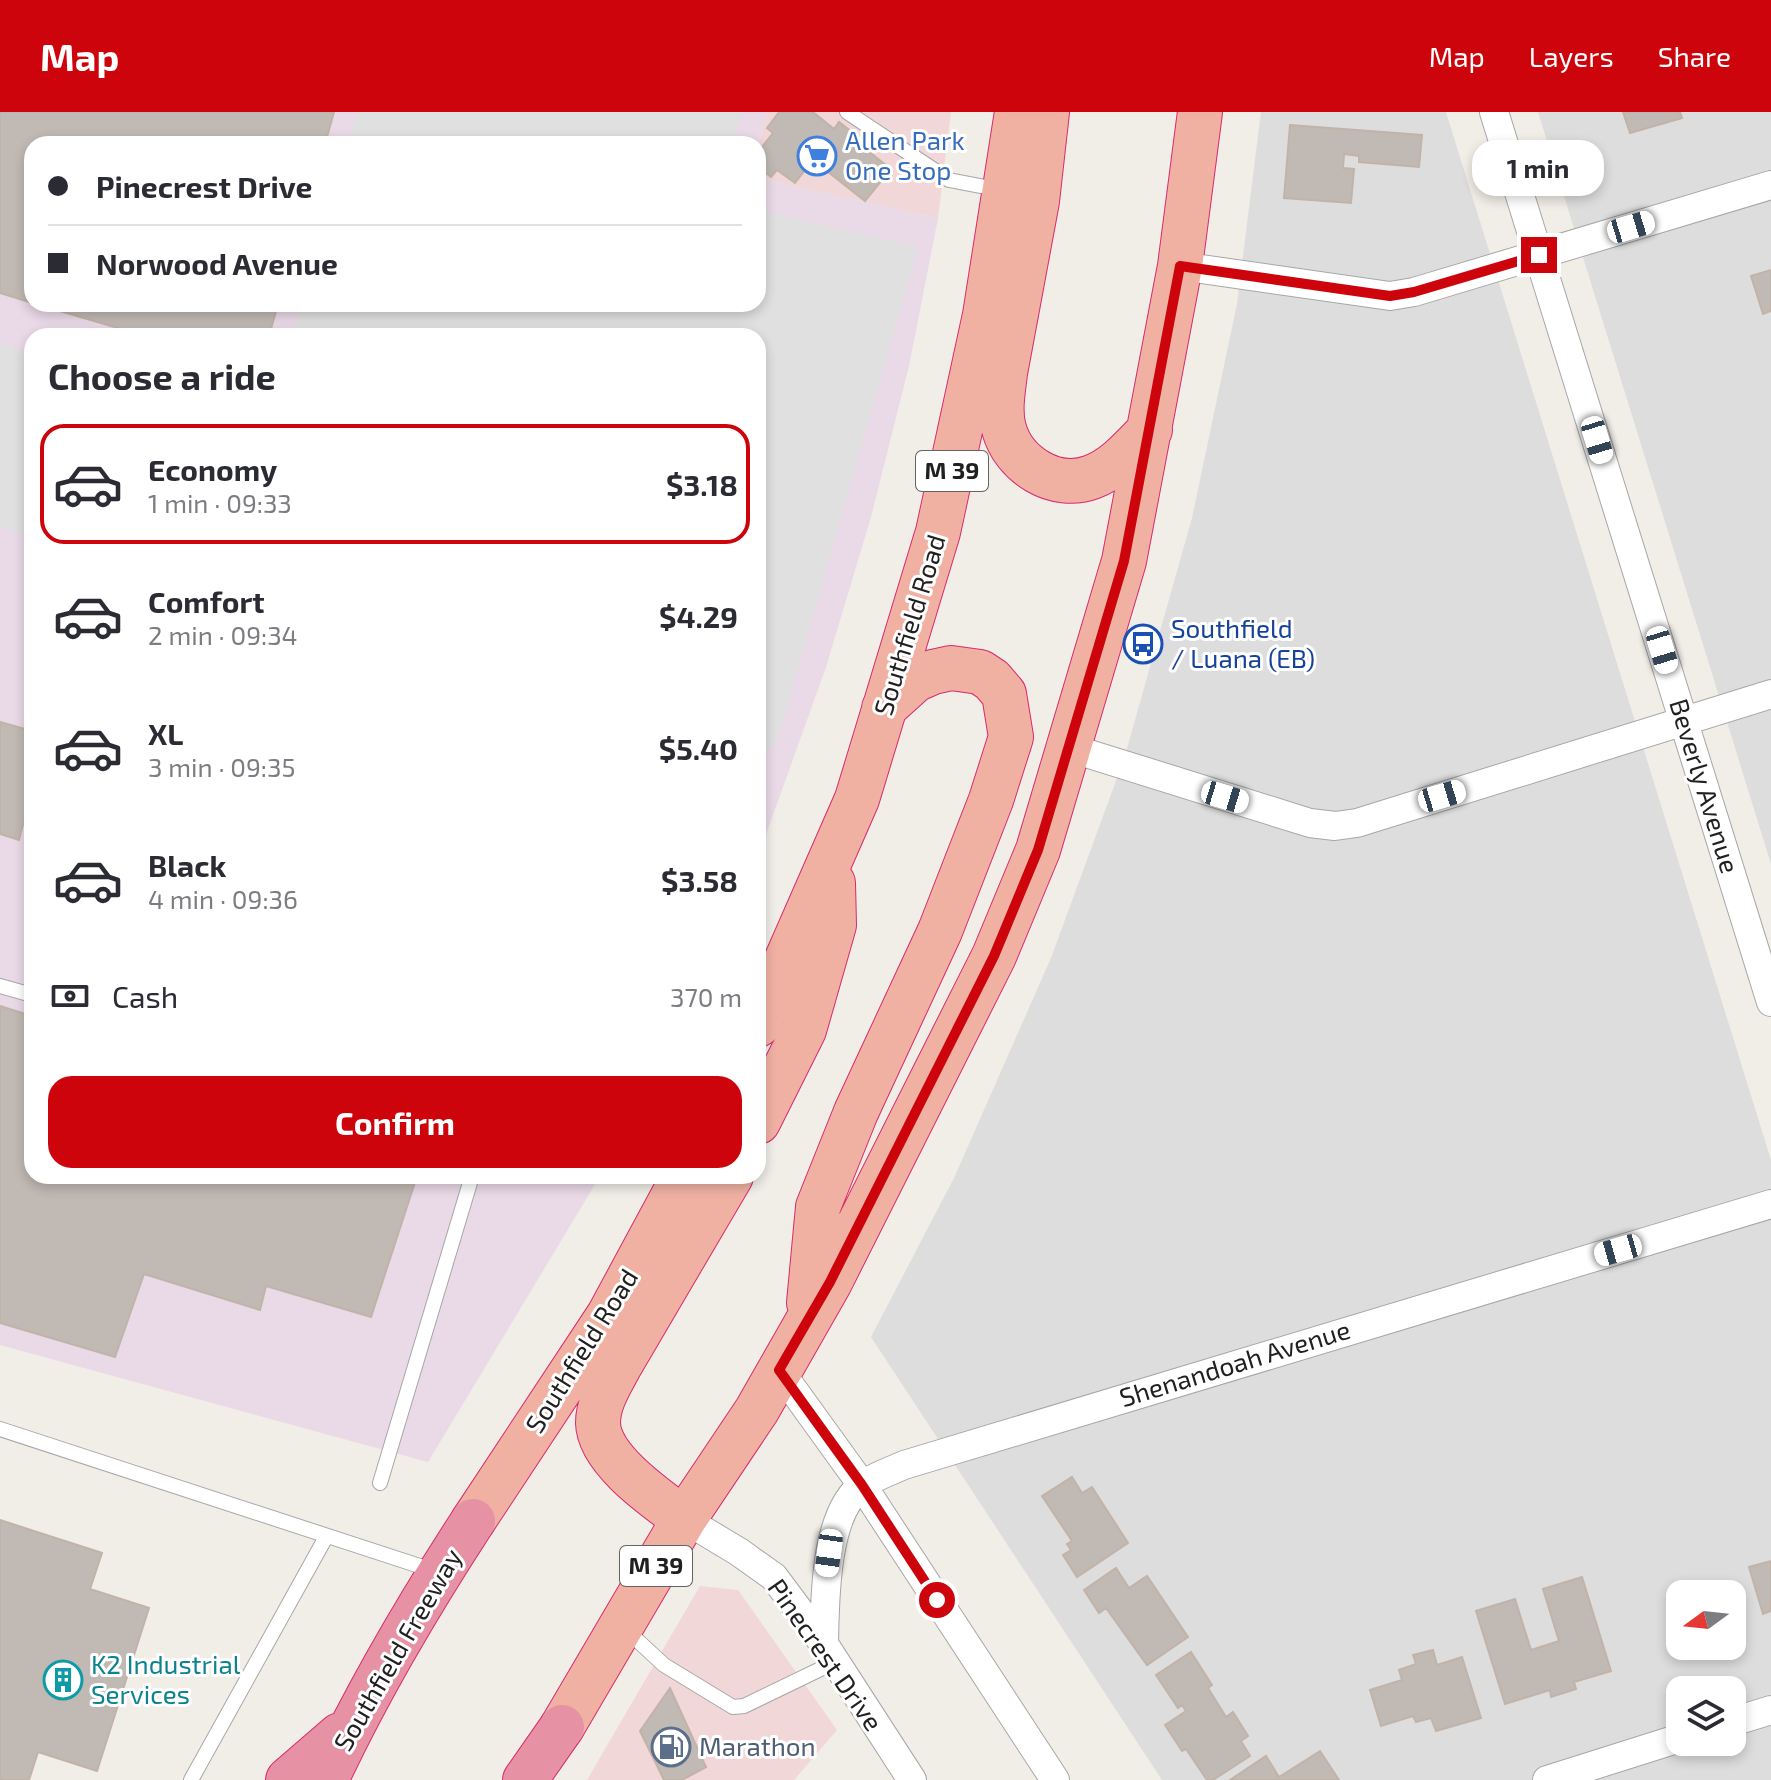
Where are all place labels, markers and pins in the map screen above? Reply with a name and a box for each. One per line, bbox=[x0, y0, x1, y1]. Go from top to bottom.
place label: Allen Park One Stop bbox=[845, 124, 965, 185]
supermarket icon: Allen Park One Stop bbox=[796, 135, 838, 177]
place label: Southfield / Luana (EB) bbox=[1171, 612, 1315, 673]
bus stop icon: Southfield / Luana (EB) bbox=[1122, 623, 1164, 665]
place label: K2 Industrial Services bbox=[91, 1648, 241, 1709]
building icon: K2 Industrial Services bbox=[42, 1659, 84, 1701]
fuel station icon: Marathon bbox=[650, 1726, 692, 1768]
place label: Marathon bbox=[699, 1730, 816, 1761]

